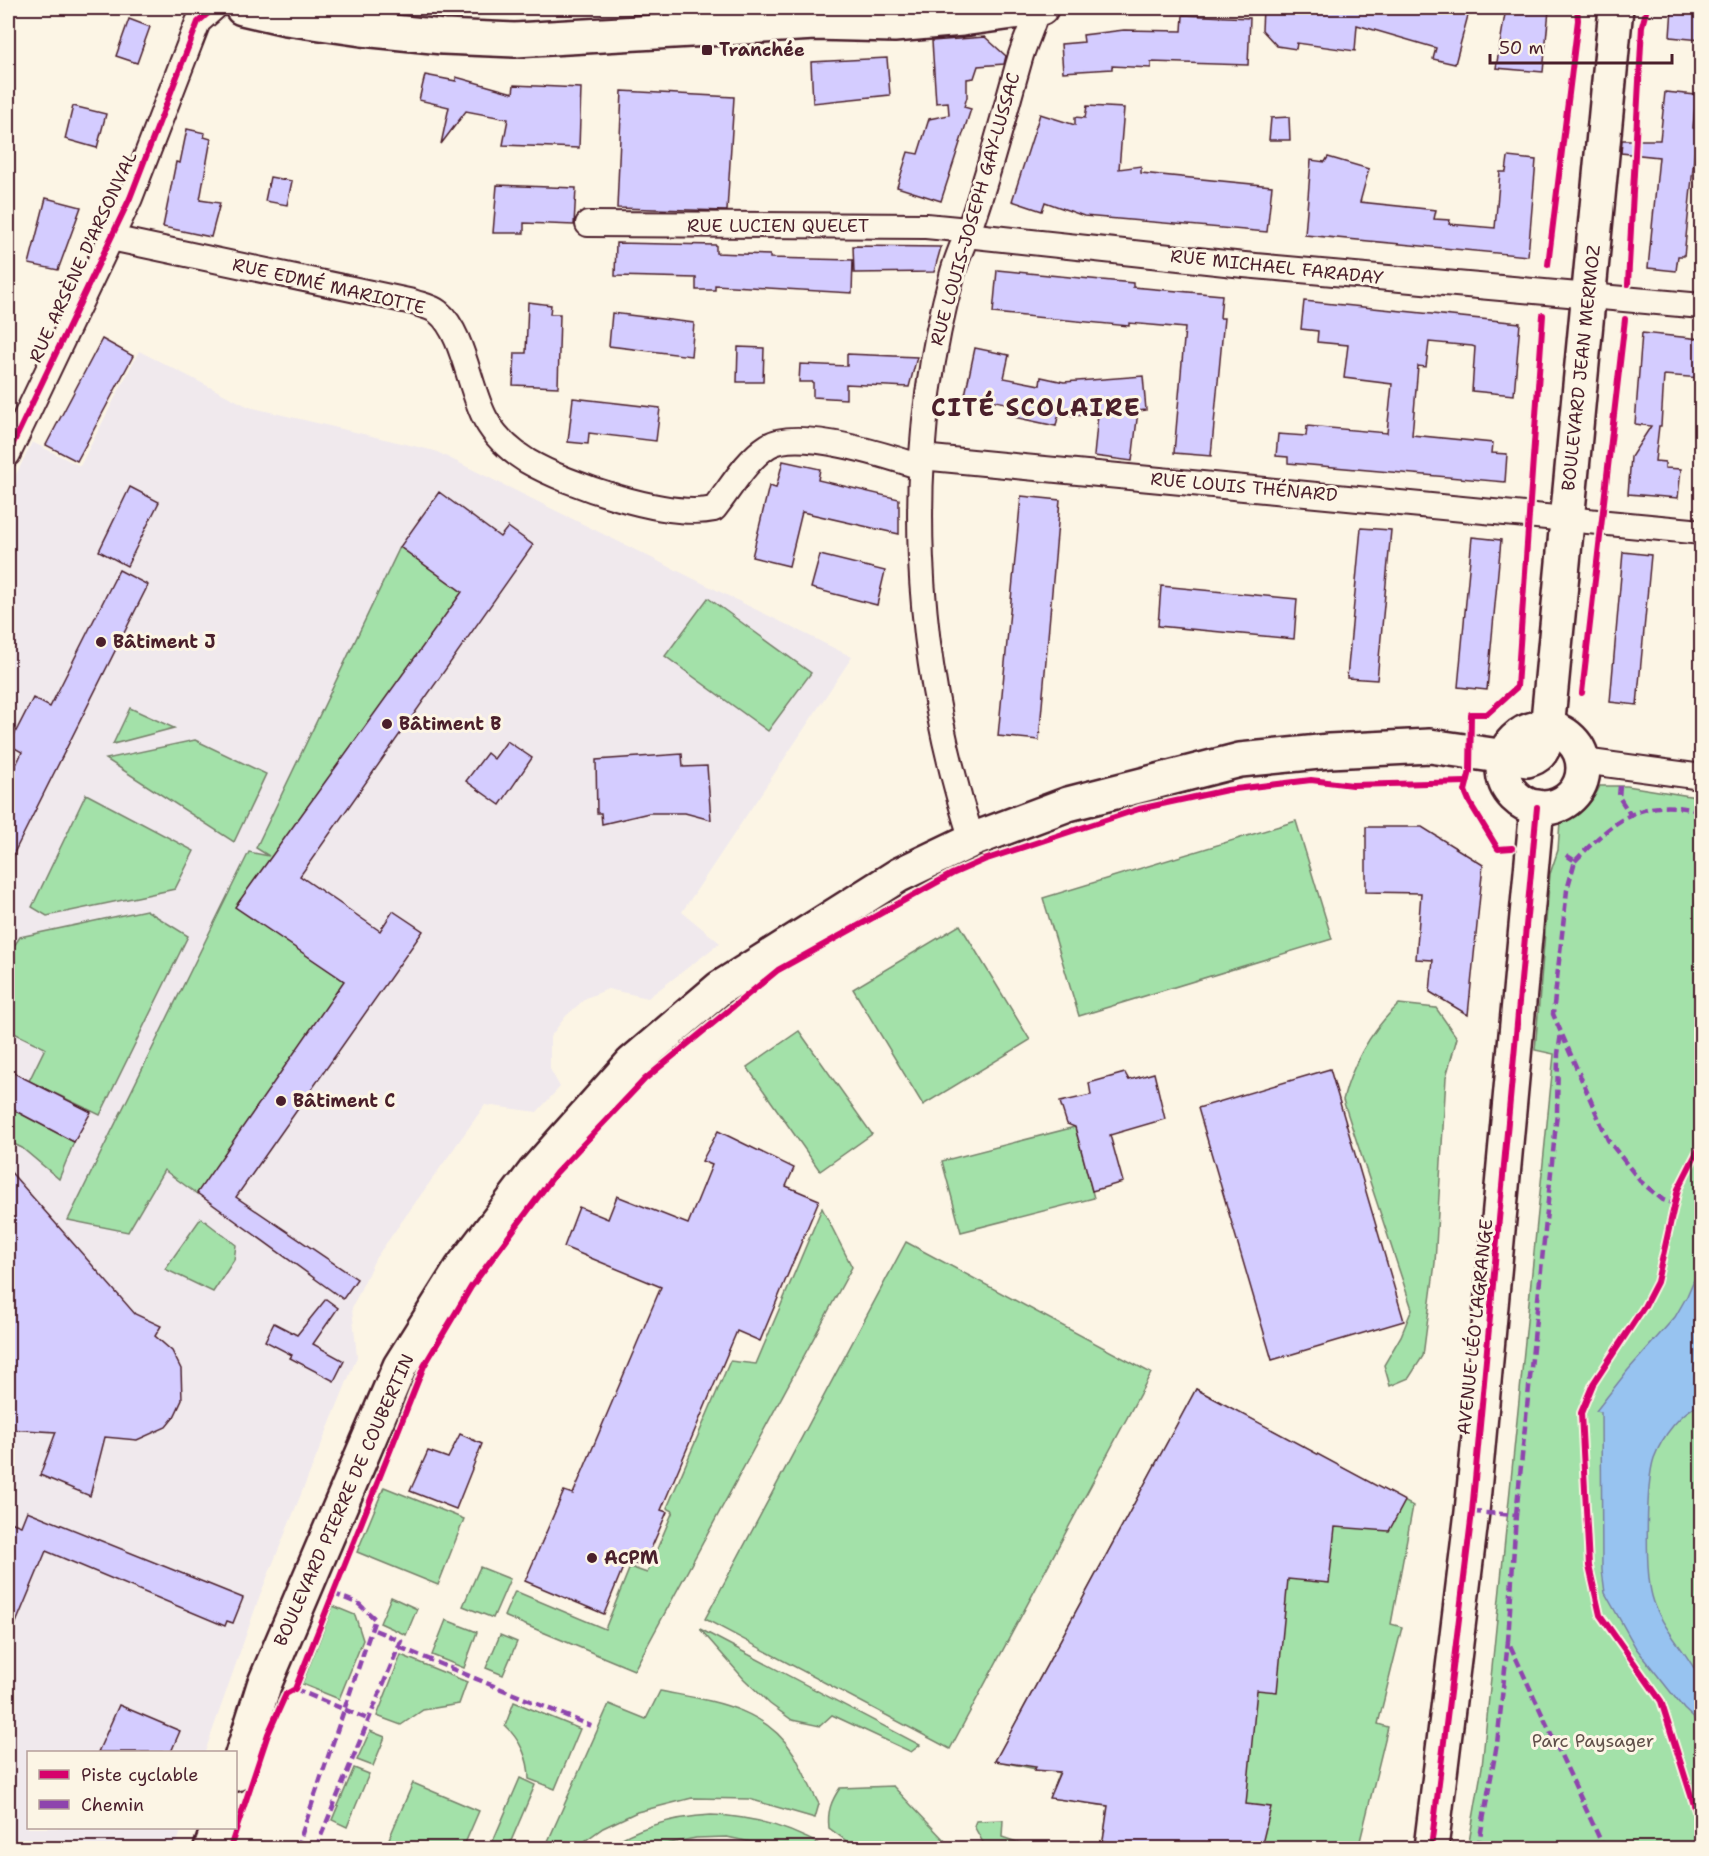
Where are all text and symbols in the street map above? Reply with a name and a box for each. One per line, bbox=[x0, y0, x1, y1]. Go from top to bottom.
scale bar bbox=[1490, 27, 1672, 65]
text: 50 m bbox=[1499, 36, 1544, 60]
place label: Tranchée bbox=[719, 38, 805, 62]
marker: Tranchée bbox=[700, 43, 714, 57]
street label: RUE LOUIS-JOSEPH GAY-LUSSAC bbox=[924, 70, 1026, 348]
street label: RUE ARSÈNE D'ARSONVAL bbox=[23, 147, 143, 366]
street label: RUE LUCIEN QUELET bbox=[687, 214, 869, 238]
street label: RUE MICHAEL FARADAY bbox=[1169, 244, 1385, 290]
street label: BOULEVARD JEAN MERMOZ bbox=[1556, 244, 1606, 492]
street label: RUE EDMÉ MARIOTTE bbox=[230, 252, 428, 320]
district label: CITÉ SCOLAIRE bbox=[931, 390, 1141, 424]
street label: RUE LOUIS THÉNARD bbox=[1149, 467, 1339, 507]
place label: Bâtiment J bbox=[113, 630, 216, 654]
marker: Bâtiment J bbox=[94, 635, 108, 649]
place label: Bâtiment B bbox=[399, 712, 501, 736]
marker: Bâtiment B bbox=[380, 717, 394, 731]
place label: Bâtiment C bbox=[293, 1089, 395, 1113]
marker: Bâtiment C bbox=[274, 1094, 288, 1108]
street label: AVENUE LÉO LAGRANGE bbox=[1452, 1218, 1498, 1436]
street label: BOULEVARD PIERRE DE COUBERTIN bbox=[268, 1350, 420, 1650]
place label: ACPM bbox=[604, 1546, 659, 1570]
marker: ACPM bbox=[585, 1551, 599, 1565]
park label: Parc Paysager bbox=[1532, 1729, 1654, 1753]
legend bbox=[27, 1751, 237, 1829]
text: Piste cyclable bbox=[81, 1763, 198, 1787]
text: Chemin bbox=[81, 1793, 144, 1817]

